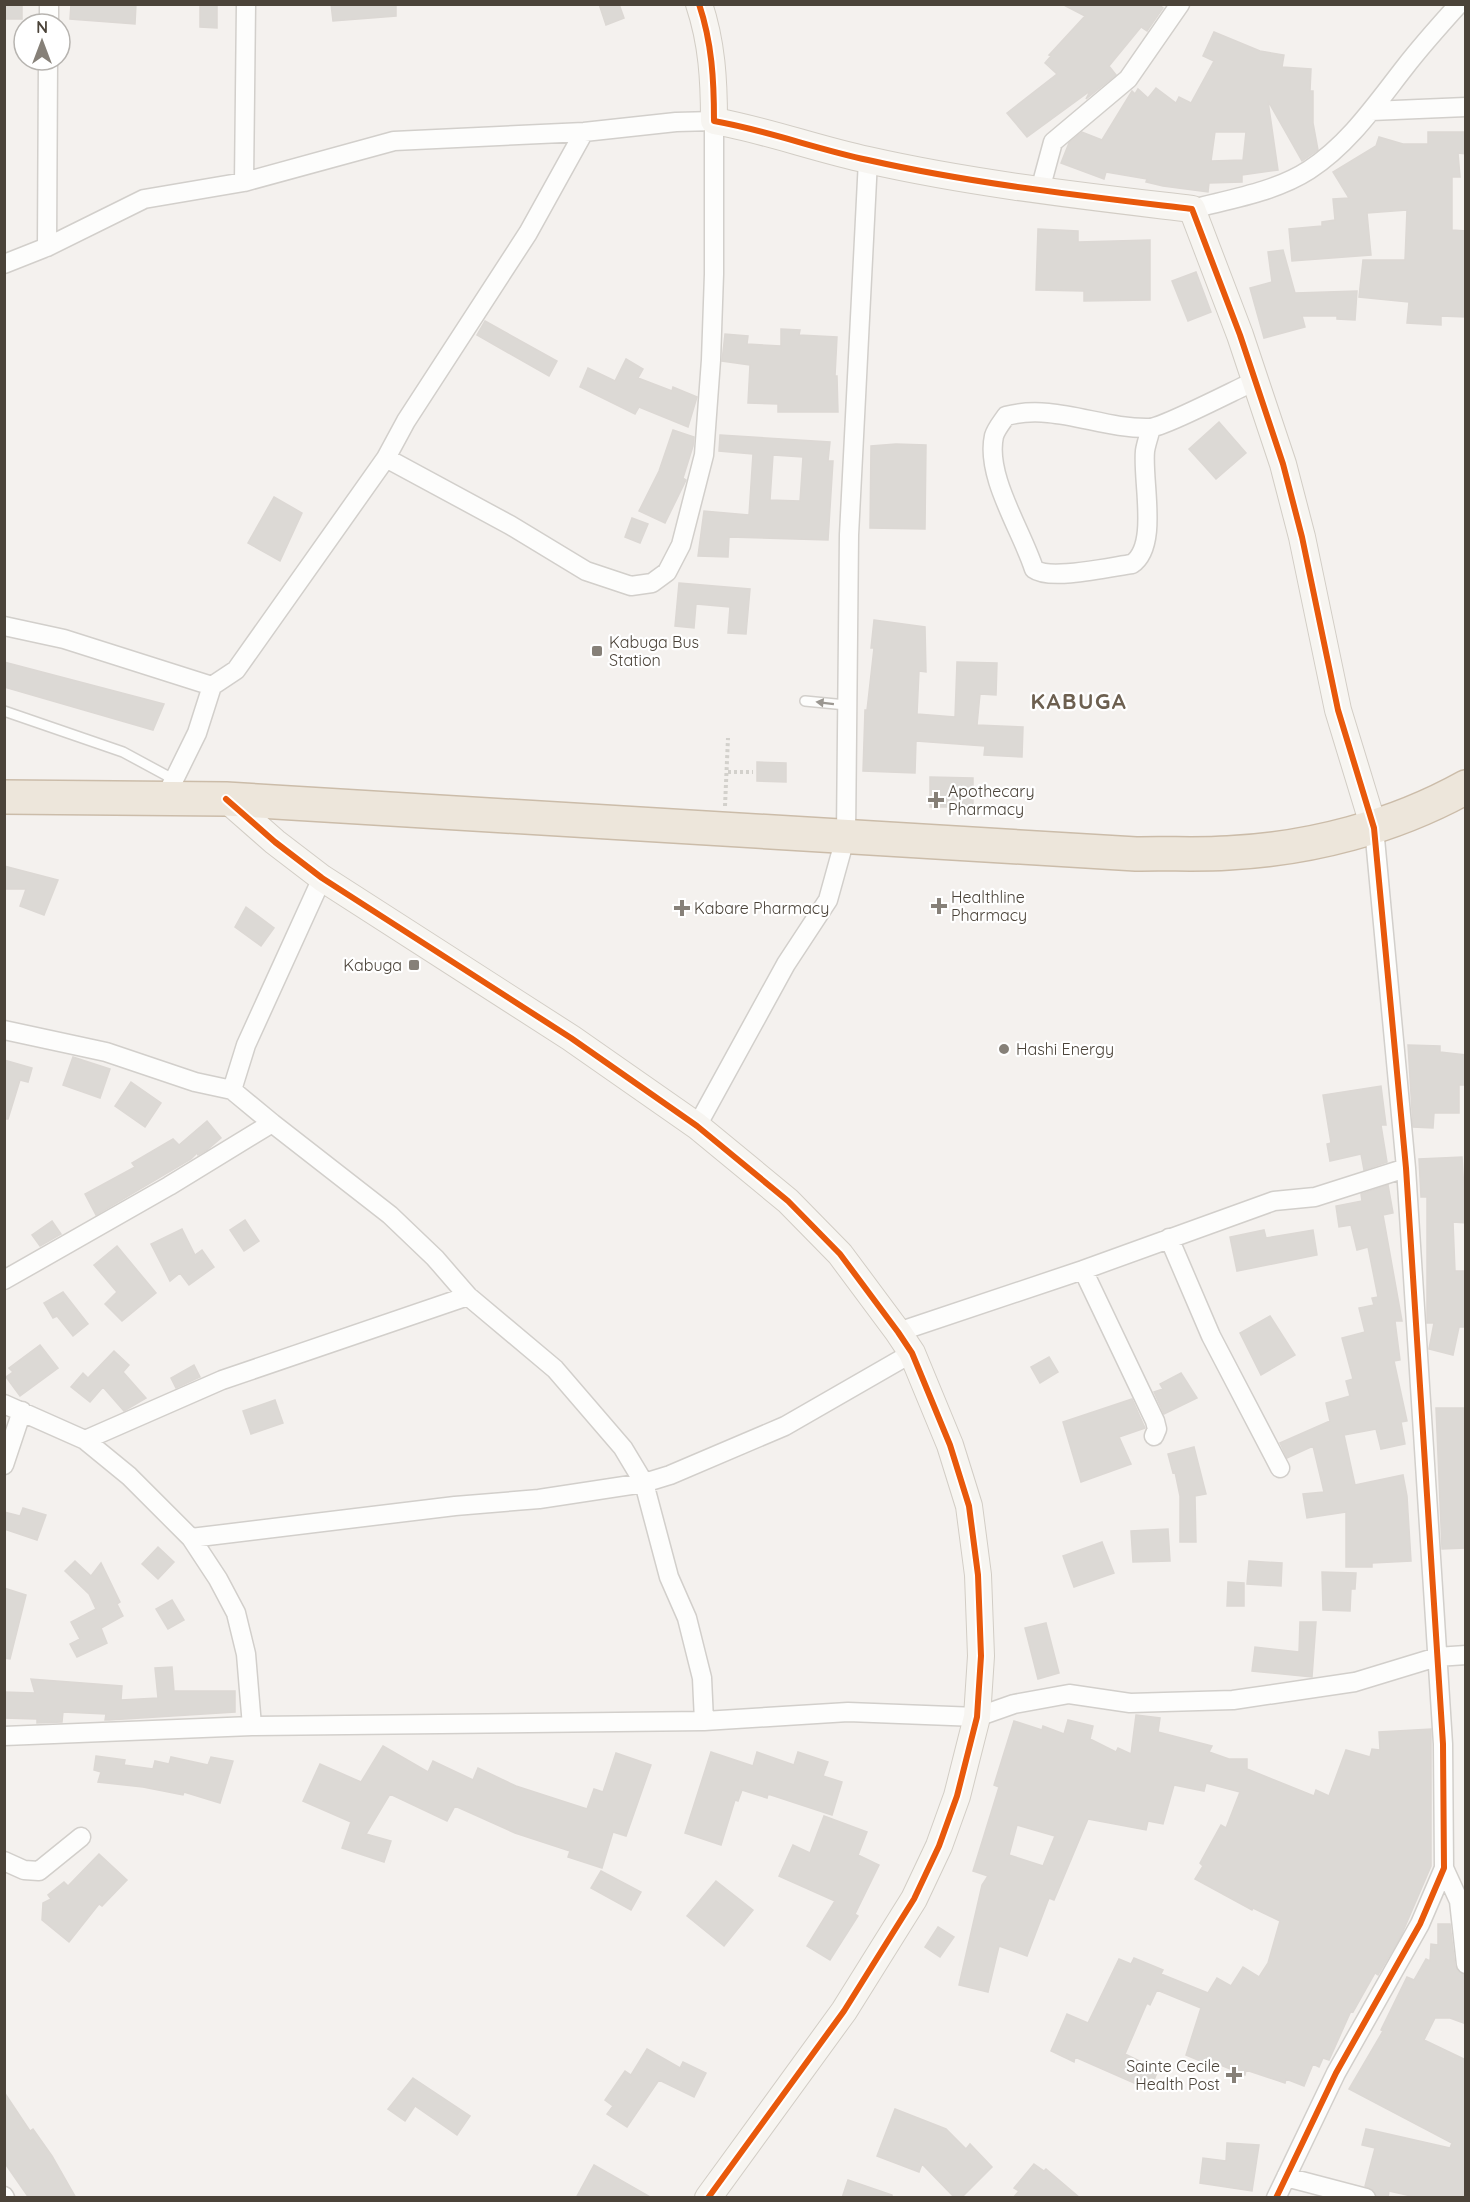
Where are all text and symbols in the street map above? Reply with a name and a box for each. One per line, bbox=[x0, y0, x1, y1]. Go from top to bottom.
north arrow bbox=[12, 12, 72, 72]
text: N bbox=[36, 17, 48, 37]
place label: Kabuga Bus Station bbox=[609, 632, 699, 670]
marker: Kabuga Bus Station bbox=[590, 644, 604, 658]
district label: KABUGA bbox=[1031, 687, 1127, 715]
one-way arrow bbox=[816, 698, 835, 708]
place label: Apothecary Pharmacy bbox=[948, 781, 1035, 819]
marker: Apothecary Pharmacy bbox=[929, 793, 943, 807]
place label: Healthline Pharmacy bbox=[951, 887, 1027, 925]
place label: Kabare Pharmacy bbox=[694, 898, 829, 918]
marker: Healthline Pharmacy bbox=[932, 899, 946, 913]
marker: Kabare Pharmacy bbox=[675, 901, 689, 915]
place label: Kabuga bbox=[343, 955, 402, 975]
marker: Kabuga bbox=[407, 958, 421, 972]
place label: Hashi Energy bbox=[1016, 1039, 1114, 1059]
marker: Hashi Energy bbox=[997, 1042, 1011, 1056]
place label: Sainte Cecile Health Post bbox=[1126, 2056, 1220, 2094]
marker: Sainte Cecile Health Post bbox=[1225, 2066, 1243, 2084]

